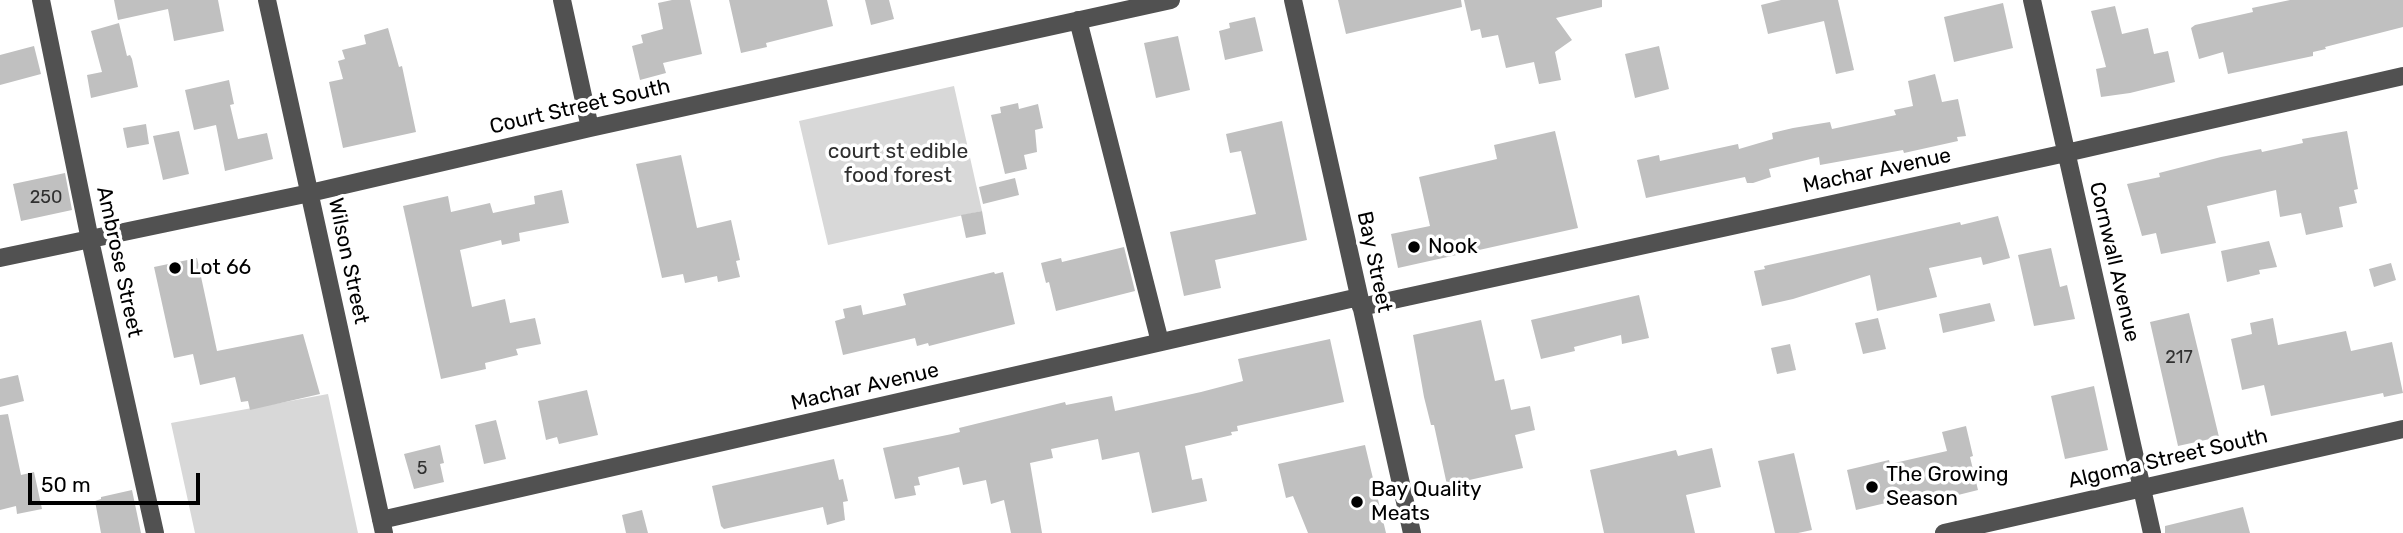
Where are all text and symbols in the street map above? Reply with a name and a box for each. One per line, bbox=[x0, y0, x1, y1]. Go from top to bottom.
street label: Court Street South bbox=[487, 74, 673, 140]
park label: court st edible food forest bbox=[828, 139, 968, 189]
street label: Machar Avenue bbox=[1801, 143, 1953, 199]
street label: Cornwall Avenue bbox=[2083, 179, 2145, 345]
street label: Ambrose Street bbox=[91, 184, 147, 340]
house number: 250 bbox=[30, 187, 62, 209]
street label: Wilson Street bbox=[322, 196, 374, 326]
street label: Bay Street bbox=[1351, 209, 1397, 315]
place label: Nook bbox=[1428, 234, 1478, 260]
marker: Nook bbox=[1406, 239, 1422, 255]
place label: Lot 66 bbox=[189, 255, 251, 281]
marker: Lot 66 bbox=[167, 260, 183, 276]
house number: 217 bbox=[2165, 347, 2193, 369]
street label: Machar Avenue bbox=[789, 358, 941, 416]
street label: Algoma Street South bbox=[2066, 424, 2270, 494]
house number: 5 bbox=[417, 458, 427, 480]
scale bar bbox=[32, 460, 203, 504]
place label: The Growing Season bbox=[1886, 462, 2008, 512]
text: 50 m bbox=[41, 472, 91, 497]
place label: Bay Quality Meats bbox=[1371, 477, 1482, 527]
marker: The Growing Season bbox=[1864, 479, 1880, 495]
marker: Bay Quality Meats bbox=[1349, 494, 1365, 510]

